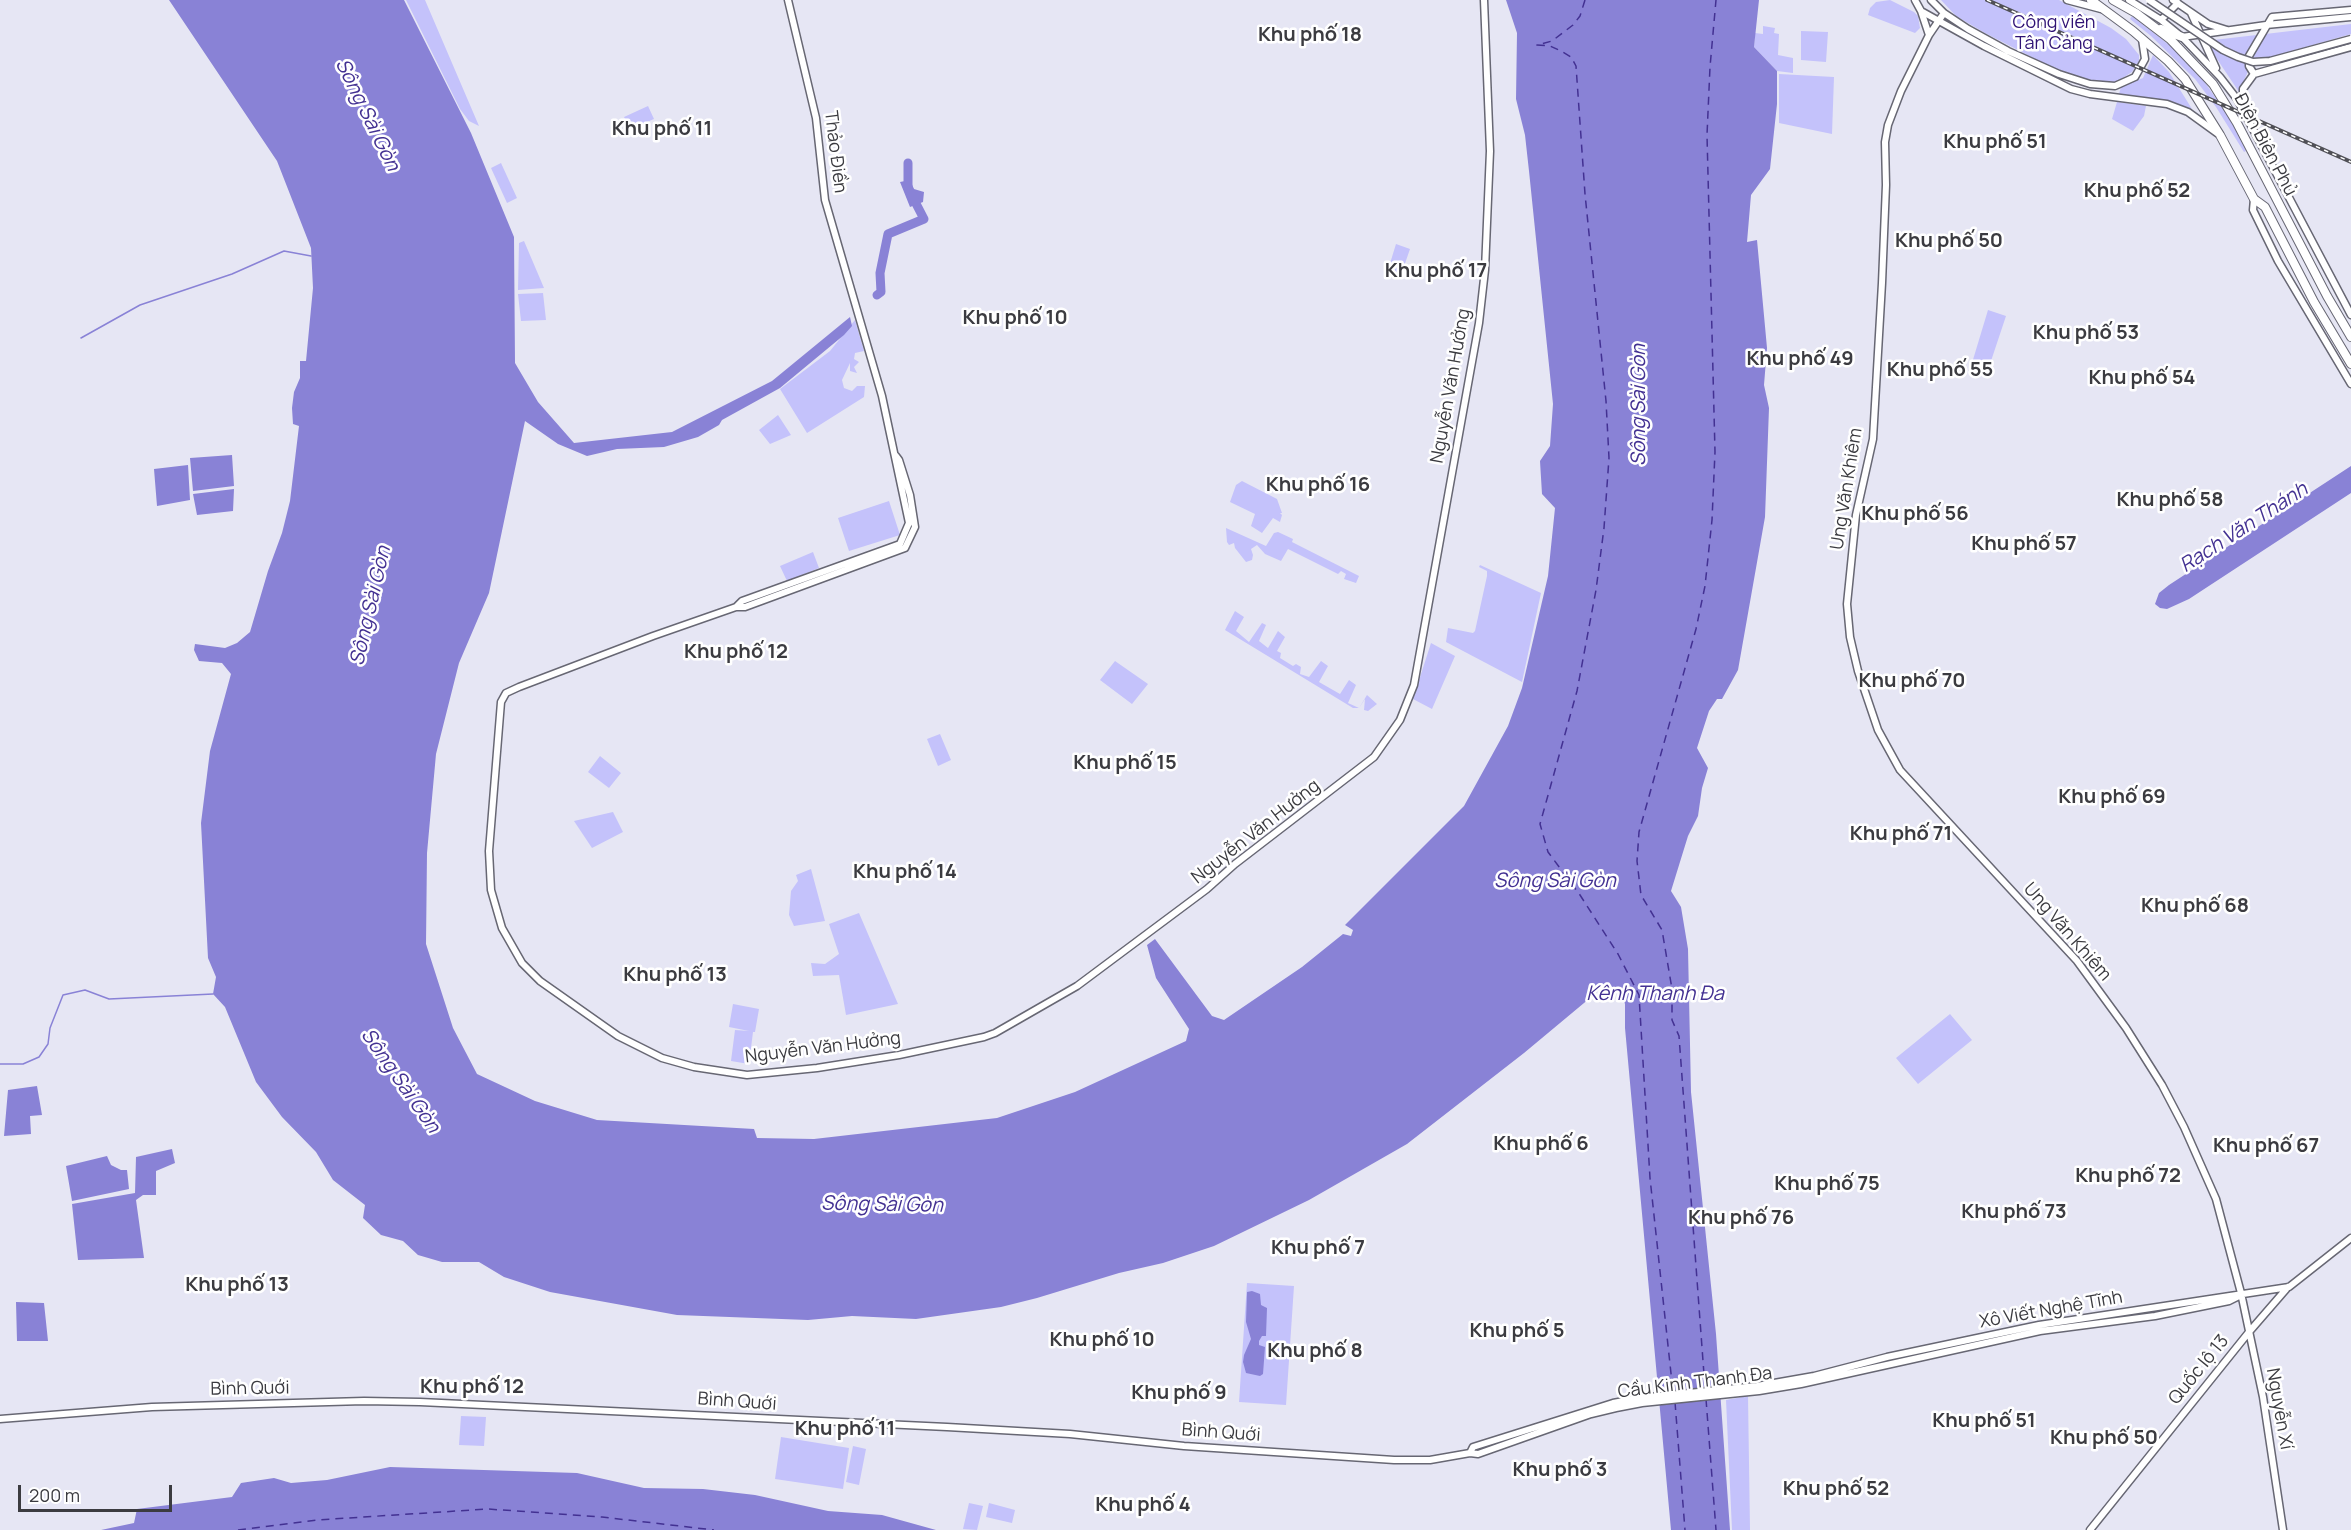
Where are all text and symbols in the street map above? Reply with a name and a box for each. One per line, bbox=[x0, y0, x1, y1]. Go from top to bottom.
park label: Công viên Tân Cảng bbox=[2013, 12, 2095, 54]
district label: Khu phố 18 bbox=[1258, 23, 1362, 47]
water label: Sông Sài Gòn bbox=[330, 55, 404, 175]
street label: Điện Biên Phủ bbox=[2229, 90, 2301, 200]
street label: Thảo Điền bbox=[819, 110, 851, 194]
district label: Khu phố 11 bbox=[612, 117, 712, 141]
district label: Khu phố 51 bbox=[1943, 130, 2047, 154]
district label: Khu phố 52 bbox=[2084, 179, 2190, 203]
district label: Khu phố 50 bbox=[1895, 229, 2003, 253]
district label: Khu phố 17 bbox=[1385, 259, 1487, 283]
district label: Khu phố 10 bbox=[962, 306, 1068, 330]
street label: Nguyễn Văn Hưởng bbox=[1427, 307, 1475, 465]
district label: Khu phố 53 bbox=[2033, 321, 2139, 345]
water label: Sông Sài Gòn bbox=[1627, 344, 1651, 466]
district label: Khu phố 49 bbox=[1746, 347, 1854, 371]
district label: Khu phố 55 bbox=[1887, 358, 1993, 382]
district label: Khu phố 54 bbox=[2088, 366, 2196, 390]
street label: Ung Văn Khiêm bbox=[1827, 427, 1867, 551]
district label: Khu phố 16 bbox=[1266, 473, 1370, 497]
water label: Rạch Văn Thánh bbox=[2176, 478, 2312, 578]
district label: Khu phố 58 bbox=[2116, 488, 2224, 512]
district label: Khu phố 56 bbox=[1861, 502, 1969, 526]
district label: Khu phố 57 bbox=[1971, 532, 2077, 556]
water label: Sông Sài Gòn bbox=[346, 544, 396, 668]
district label: Khu phố 12 bbox=[684, 640, 788, 664]
district label: Khu phố 70 bbox=[1859, 669, 1965, 693]
district label: Khu phố 15 bbox=[1073, 751, 1177, 775]
street label: Nguyễn Văn Hưởng bbox=[1188, 775, 1324, 889]
district label: Khu phố 69 bbox=[2058, 785, 2166, 809]
district label: Khu phố 71 bbox=[1850, 822, 1952, 846]
district label: Khu phố 14 bbox=[853, 860, 957, 884]
water label: Sông Sài Gòn bbox=[1494, 869, 1616, 893]
street label: Ung Văn Khiêm bbox=[2018, 878, 2116, 986]
district label: Khu phố 68 bbox=[2141, 894, 2249, 918]
district label: Khu phố 13 bbox=[623, 963, 727, 987]
water label: Kênh Thanh Đa bbox=[1586, 982, 1724, 1006]
water label: Sông Sài Gòn bbox=[355, 1024, 445, 1138]
street label: Nguyễn Văn Hưởng bbox=[744, 1028, 902, 1068]
district label: Khu phố 6 bbox=[1493, 1132, 1589, 1156]
district label: Khu phố 67 bbox=[2213, 1134, 2319, 1158]
district label: Khu phố 72 bbox=[2075, 1164, 2181, 1188]
district label: Khu phố 75 bbox=[1774, 1172, 1880, 1196]
water label: Sông Sài Gòn bbox=[821, 1192, 943, 1218]
district label: Khu phố 73 bbox=[1961, 1200, 2067, 1224]
district label: Khu phố 76 bbox=[1688, 1206, 1794, 1230]
district label: Khu phố 7 bbox=[1271, 1236, 1365, 1260]
district label: Khu phố 13 bbox=[185, 1273, 289, 1297]
street label: Xô Viết Nghệ Tĩnh bbox=[1978, 1287, 2124, 1333]
district label: Khu phố 5 bbox=[1470, 1319, 1564, 1343]
district label: Khu phố 10 bbox=[1049, 1328, 1155, 1352]
street label: Quốc lộ 13 bbox=[2164, 1331, 2234, 1409]
district label: Khu phố 8 bbox=[1267, 1339, 1363, 1363]
street label: Cầu Kinh Thanh Đa bbox=[1617, 1363, 1773, 1403]
street label: Nguyễn Xí bbox=[2261, 1367, 2297, 1451]
district label: Khu phố 12 bbox=[420, 1375, 524, 1399]
street label: Bình Quới bbox=[210, 1378, 290, 1400]
district label: Khu phố 9 bbox=[1131, 1381, 1227, 1405]
street label: Bình Quới bbox=[697, 1388, 777, 1416]
district label: Khu phố 51 bbox=[1932, 1409, 2036, 1433]
district label: Khu phố 11 bbox=[795, 1417, 895, 1441]
street label: Bình Quới bbox=[1181, 1419, 1261, 1447]
district label: Khu phố 50 bbox=[2050, 1426, 2158, 1450]
district label: Khu phố 3 bbox=[1513, 1458, 1607, 1482]
scale bar bbox=[21, 1473, 176, 1511]
district label: Khu phố 52 bbox=[1783, 1477, 1889, 1501]
text: 200 m bbox=[29, 1483, 80, 1507]
district label: Khu phố 4 bbox=[1095, 1493, 1191, 1517]

